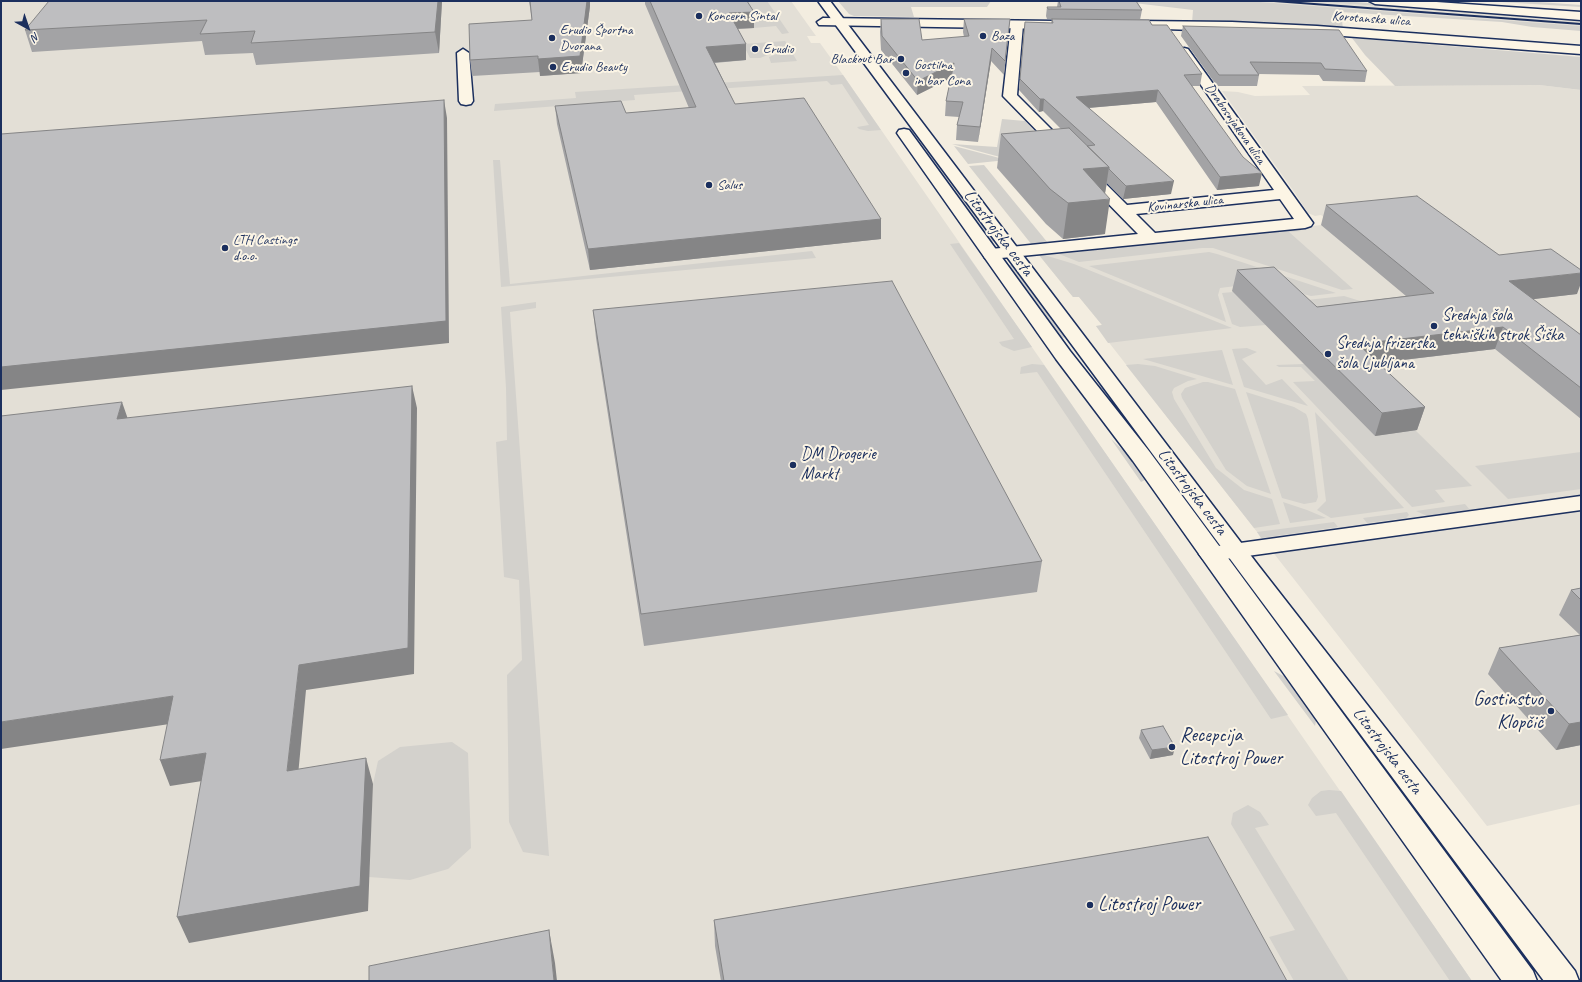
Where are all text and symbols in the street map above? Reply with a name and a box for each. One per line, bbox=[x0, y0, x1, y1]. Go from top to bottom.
north arrow bbox=[8, 8, 48, 48]
place label: Koncern Sintal bbox=[707, 8, 777, 24]
street label: Korotanska ulica bbox=[1331, 8, 1411, 30]
marker: Koncern Sintal bbox=[694, 11, 704, 21]
place label: Erudio Športna Dvorana bbox=[560, 22, 633, 54]
place label: Baza bbox=[991, 28, 1014, 44]
text: N bbox=[29, 30, 43, 45]
marker: Baza bbox=[978, 31, 988, 41]
marker: Erudio Športna Dvorana bbox=[547, 33, 557, 43]
place label: Erudio bbox=[763, 41, 794, 57]
marker: Erudio bbox=[750, 44, 760, 54]
place label: Blackout Bar bbox=[830, 51, 893, 67]
marker: Blackout Bar bbox=[896, 54, 906, 64]
place label: Gostilna in bar Cona bbox=[914, 57, 970, 90]
place label: Erudio Beauty bbox=[561, 59, 627, 75]
marker: Erudio Beauty bbox=[548, 62, 558, 72]
marker: Gostilna in bar Cona bbox=[901, 68, 911, 78]
street label: Drabosnjakova ulica bbox=[1201, 80, 1269, 168]
place label: Salus bbox=[717, 177, 742, 193]
marker: Salus bbox=[704, 180, 714, 190]
street label: Litostrojska cesta bbox=[959, 186, 1037, 280]
street label: Kovinarska ulica bbox=[1146, 192, 1224, 216]
place label: LTH Castings d.o.o. bbox=[233, 232, 297, 264]
marker: LTH Castings d.o.o. bbox=[220, 243, 230, 253]
place label: Srednja šola tehniških strok Šiška bbox=[1442, 306, 1564, 346]
marker: Srednja šola tehniških strok Šiška bbox=[1429, 321, 1439, 331]
place label: Srednja frizerska šola Ljubljana bbox=[1336, 334, 1435, 374]
marker: Srednja frizerska šola Ljubljana bbox=[1323, 349, 1333, 359]
place label: DM Drogerie Markt bbox=[801, 445, 876, 485]
street label: Litostrojska cesta bbox=[1153, 445, 1231, 539]
marker: DM Drogerie Markt bbox=[788, 460, 798, 470]
place label: Gostinstvo Klopčič bbox=[1473, 688, 1543, 735]
street label: Litostrojska cesta bbox=[1348, 704, 1426, 798]
marker: Gostinstvo Klopčič bbox=[1546, 706, 1556, 716]
place label: Recepcija Litostroj Power bbox=[1180, 724, 1282, 771]
marker: Recepcija Litostroj Power bbox=[1167, 742, 1177, 752]
place label: Litostroj Power bbox=[1098, 893, 1200, 917]
marker: Litostroj Power bbox=[1085, 900, 1095, 910]

